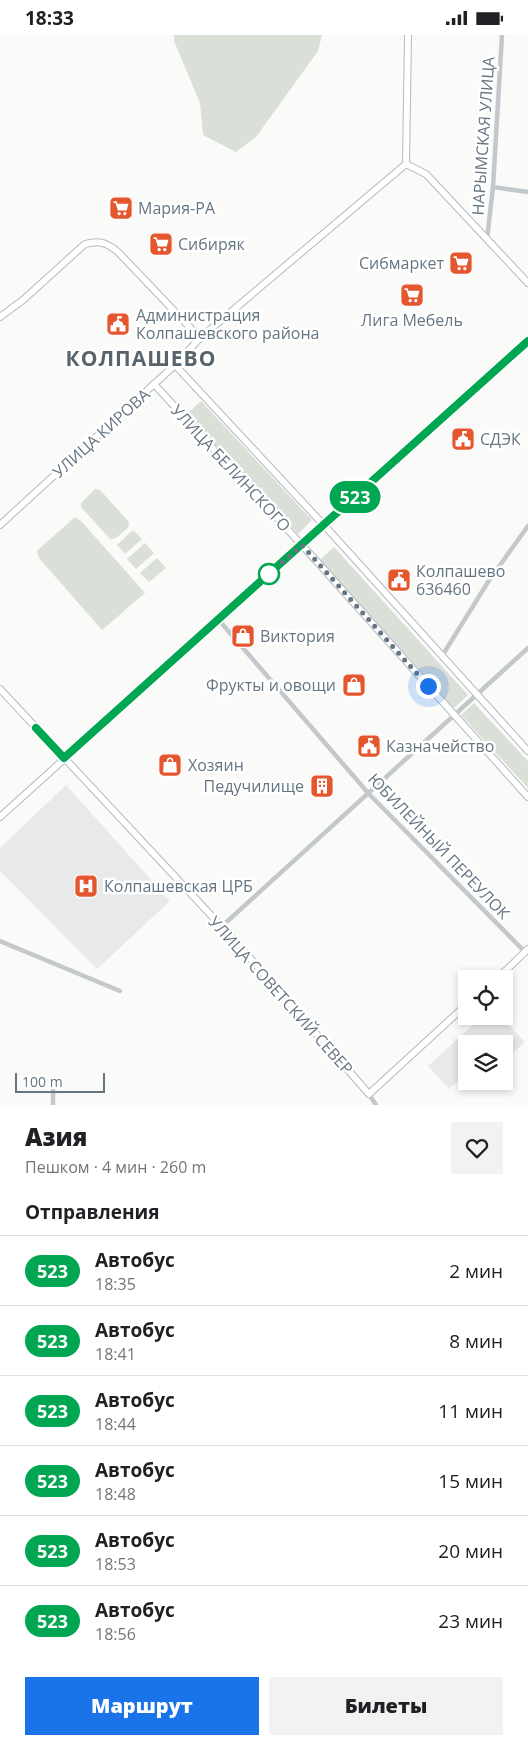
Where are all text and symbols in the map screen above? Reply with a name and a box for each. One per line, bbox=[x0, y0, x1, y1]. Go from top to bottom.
text: 18:33 bbox=[25, 5, 74, 31]
street label: НАРЫМСКАЯ УЛИЦА bbox=[466, 55, 500, 216]
supermarket icon: Мария-РА bbox=[108, 195, 134, 221]
place label: Мария-РА bbox=[138, 197, 216, 219]
supermarket icon: Сибиряк bbox=[148, 231, 174, 257]
place label: Сибиряк bbox=[178, 233, 246, 255]
supermarket icon: Сибмаркет bbox=[448, 250, 474, 276]
place label: Сибмаркет bbox=[359, 252, 444, 274]
supermarket icon: Лига Мебель bbox=[399, 282, 425, 308]
place label: Администрация Колпашевского района bbox=[136, 304, 319, 344]
place label: Лига Мебель bbox=[361, 309, 463, 331]
public building icon: Администрация Колпашевского района bbox=[105, 311, 131, 337]
district label: КОЛПАШЕВО bbox=[66, 344, 216, 372]
street label: УЛИЦА КИРОВА bbox=[48, 383, 155, 483]
street label: УЛИЦА БЕЛИНСКОГО bbox=[166, 400, 296, 536]
public building icon: СДЭК bbox=[450, 426, 476, 452]
place label: СДЭК bbox=[480, 428, 521, 450]
line badge: 523 bbox=[326, 481, 384, 513]
text: 523 bbox=[340, 485, 370, 509]
place label: Колпашево 636460 bbox=[416, 560, 505, 600]
unlabelled marker bbox=[258, 563, 280, 585]
public building icon: Колпашево 636460 bbox=[386, 567, 412, 593]
shop icon: Виктория bbox=[230, 623, 256, 649]
place label: Виктория bbox=[260, 625, 335, 647]
shop icon: Фрукты и овощи bbox=[341, 672, 367, 698]
place label: Фрукты и овощи bbox=[206, 674, 336, 696]
your location bbox=[416, 674, 441, 699]
public building icon: Казначейство bbox=[356, 733, 382, 759]
place label: Казначейство bbox=[386, 735, 494, 757]
shop icon: Хозяин bbox=[157, 752, 183, 778]
place label: Хозяин bbox=[188, 754, 244, 776]
street label: ЮБИЛЕЙНЫЙ ПЕРЕУЛОК bbox=[363, 768, 515, 924]
building icon: Педучилище bbox=[309, 773, 335, 799]
place label: Педучилище bbox=[204, 775, 304, 797]
hospital icon: Колпашевская ЦРБ bbox=[73, 873, 99, 899]
place label: Колпашевская ЦРБ bbox=[104, 875, 253, 897]
street label: УЛИЦА СОВЕТСКИЙ СЕВЕР bbox=[204, 911, 358, 1079]
map controls bbox=[458, 970, 513, 1090]
button: locate bbox=[458, 970, 513, 1025]
button: layers bbox=[458, 1035, 513, 1090]
scale bar bbox=[15, 1070, 105, 1093]
text: 100 m bbox=[22, 1072, 63, 1091]
text: Азия bbox=[25, 1120, 87, 1153]
button: heart bbox=[451, 1122, 503, 1174]
text: Пешком · 4 мин · 260 m bbox=[25, 1156, 206, 1178]
text: Отправления bbox=[25, 1199, 159, 1225]
text: Автобус bbox=[95, 1247, 175, 1273]
text: 2 мин bbox=[449, 1258, 503, 1284]
text: 523 bbox=[37, 1259, 68, 1283]
text: 18:35 bbox=[95, 1273, 136, 1295]
text: Автобус bbox=[95, 1317, 175, 1343]
text: 8 мин bbox=[449, 1328, 503, 1354]
text: 523 bbox=[37, 1329, 68, 1353]
text: 18:41 bbox=[95, 1343, 136, 1365]
text: Автобус bbox=[95, 1387, 175, 1413]
text: 11 мин bbox=[438, 1398, 503, 1424]
text: 523 bbox=[37, 1399, 68, 1423]
text: 18:44 bbox=[95, 1413, 136, 1435]
text: Автобус bbox=[95, 1457, 175, 1483]
text: 15 мин bbox=[438, 1468, 503, 1494]
text: 523 bbox=[37, 1469, 68, 1493]
text: 18:48 bbox=[95, 1483, 136, 1505]
text: Автобус bbox=[95, 1527, 175, 1553]
text: 20 мин bbox=[438, 1538, 503, 1564]
text: 523 bbox=[37, 1539, 68, 1563]
text: 18:53 bbox=[95, 1553, 136, 1575]
text: Автобус bbox=[95, 1597, 175, 1623]
text: 23 мин bbox=[438, 1608, 503, 1634]
text: 523 bbox=[37, 1609, 68, 1633]
text: 18:56 bbox=[95, 1623, 136, 1645]
button: Маршрут bbox=[25, 1677, 259, 1735]
button: Билеты bbox=[269, 1677, 503, 1735]

